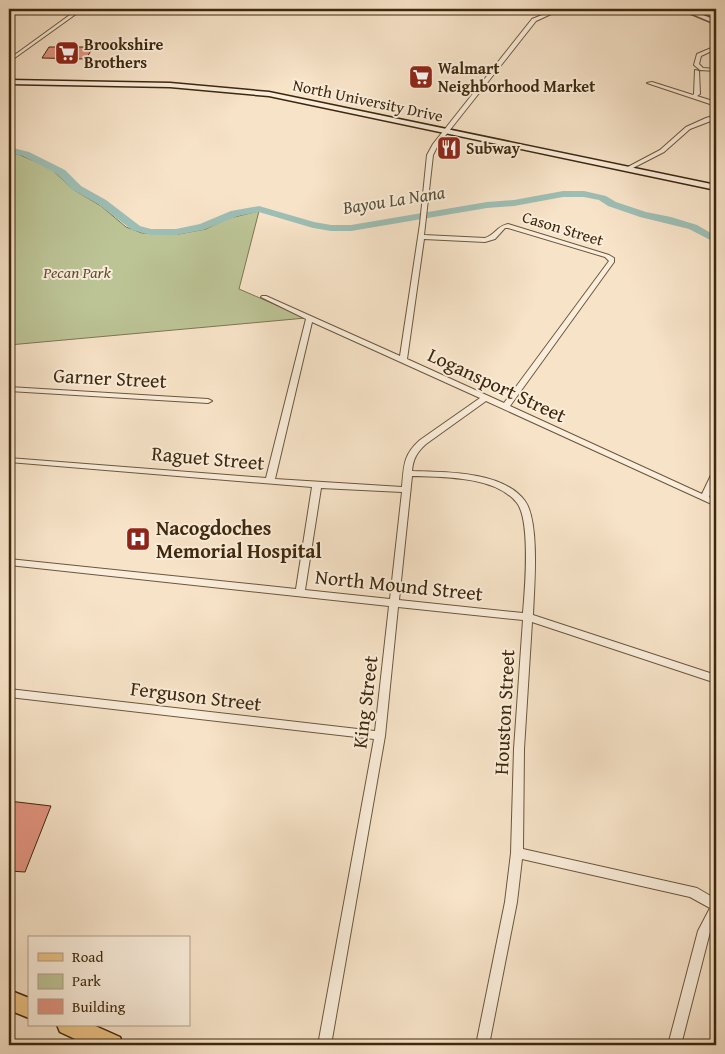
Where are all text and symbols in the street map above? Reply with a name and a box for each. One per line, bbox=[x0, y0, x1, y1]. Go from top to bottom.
place label: Brookshire Brothers bbox=[84, 32, 164, 74]
supermarket icon: Brookshire Brothers bbox=[54, 40, 80, 66]
place label: Walmart Neighborhood Market bbox=[438, 56, 595, 98]
supermarket icon: Walmart Neighborhood Market bbox=[408, 64, 434, 90]
street label: North University Drive bbox=[291, 72, 445, 128]
restaurant icon: Subway bbox=[436, 135, 462, 161]
place label: Subway bbox=[466, 136, 521, 160]
water label: Bayou La Nana bbox=[340, 178, 448, 221]
street label: Cason Street bbox=[519, 204, 607, 252]
park label: Pecan Park bbox=[42, 260, 112, 284]
street label: Logansport Street bbox=[423, 340, 571, 429]
street label: Garner Street bbox=[53, 360, 167, 395]
street label: Raguet Street bbox=[150, 438, 266, 477]
place label: Nacogdoches Memorial Hospital bbox=[156, 513, 322, 565]
hospital icon: Nacogdoches Memorial Hospital bbox=[125, 526, 151, 552]
street label: North Mound Street bbox=[314, 561, 484, 608]
street label: Houston Street bbox=[486, 648, 521, 776]
street label: King Street bbox=[344, 654, 385, 750]
street label: Ferguson Street bbox=[129, 673, 263, 718]
legend bbox=[28, 936, 190, 1026]
text: Road bbox=[72, 946, 103, 967]
text: Park bbox=[72, 970, 101, 991]
text: Building bbox=[72, 996, 126, 1017]

